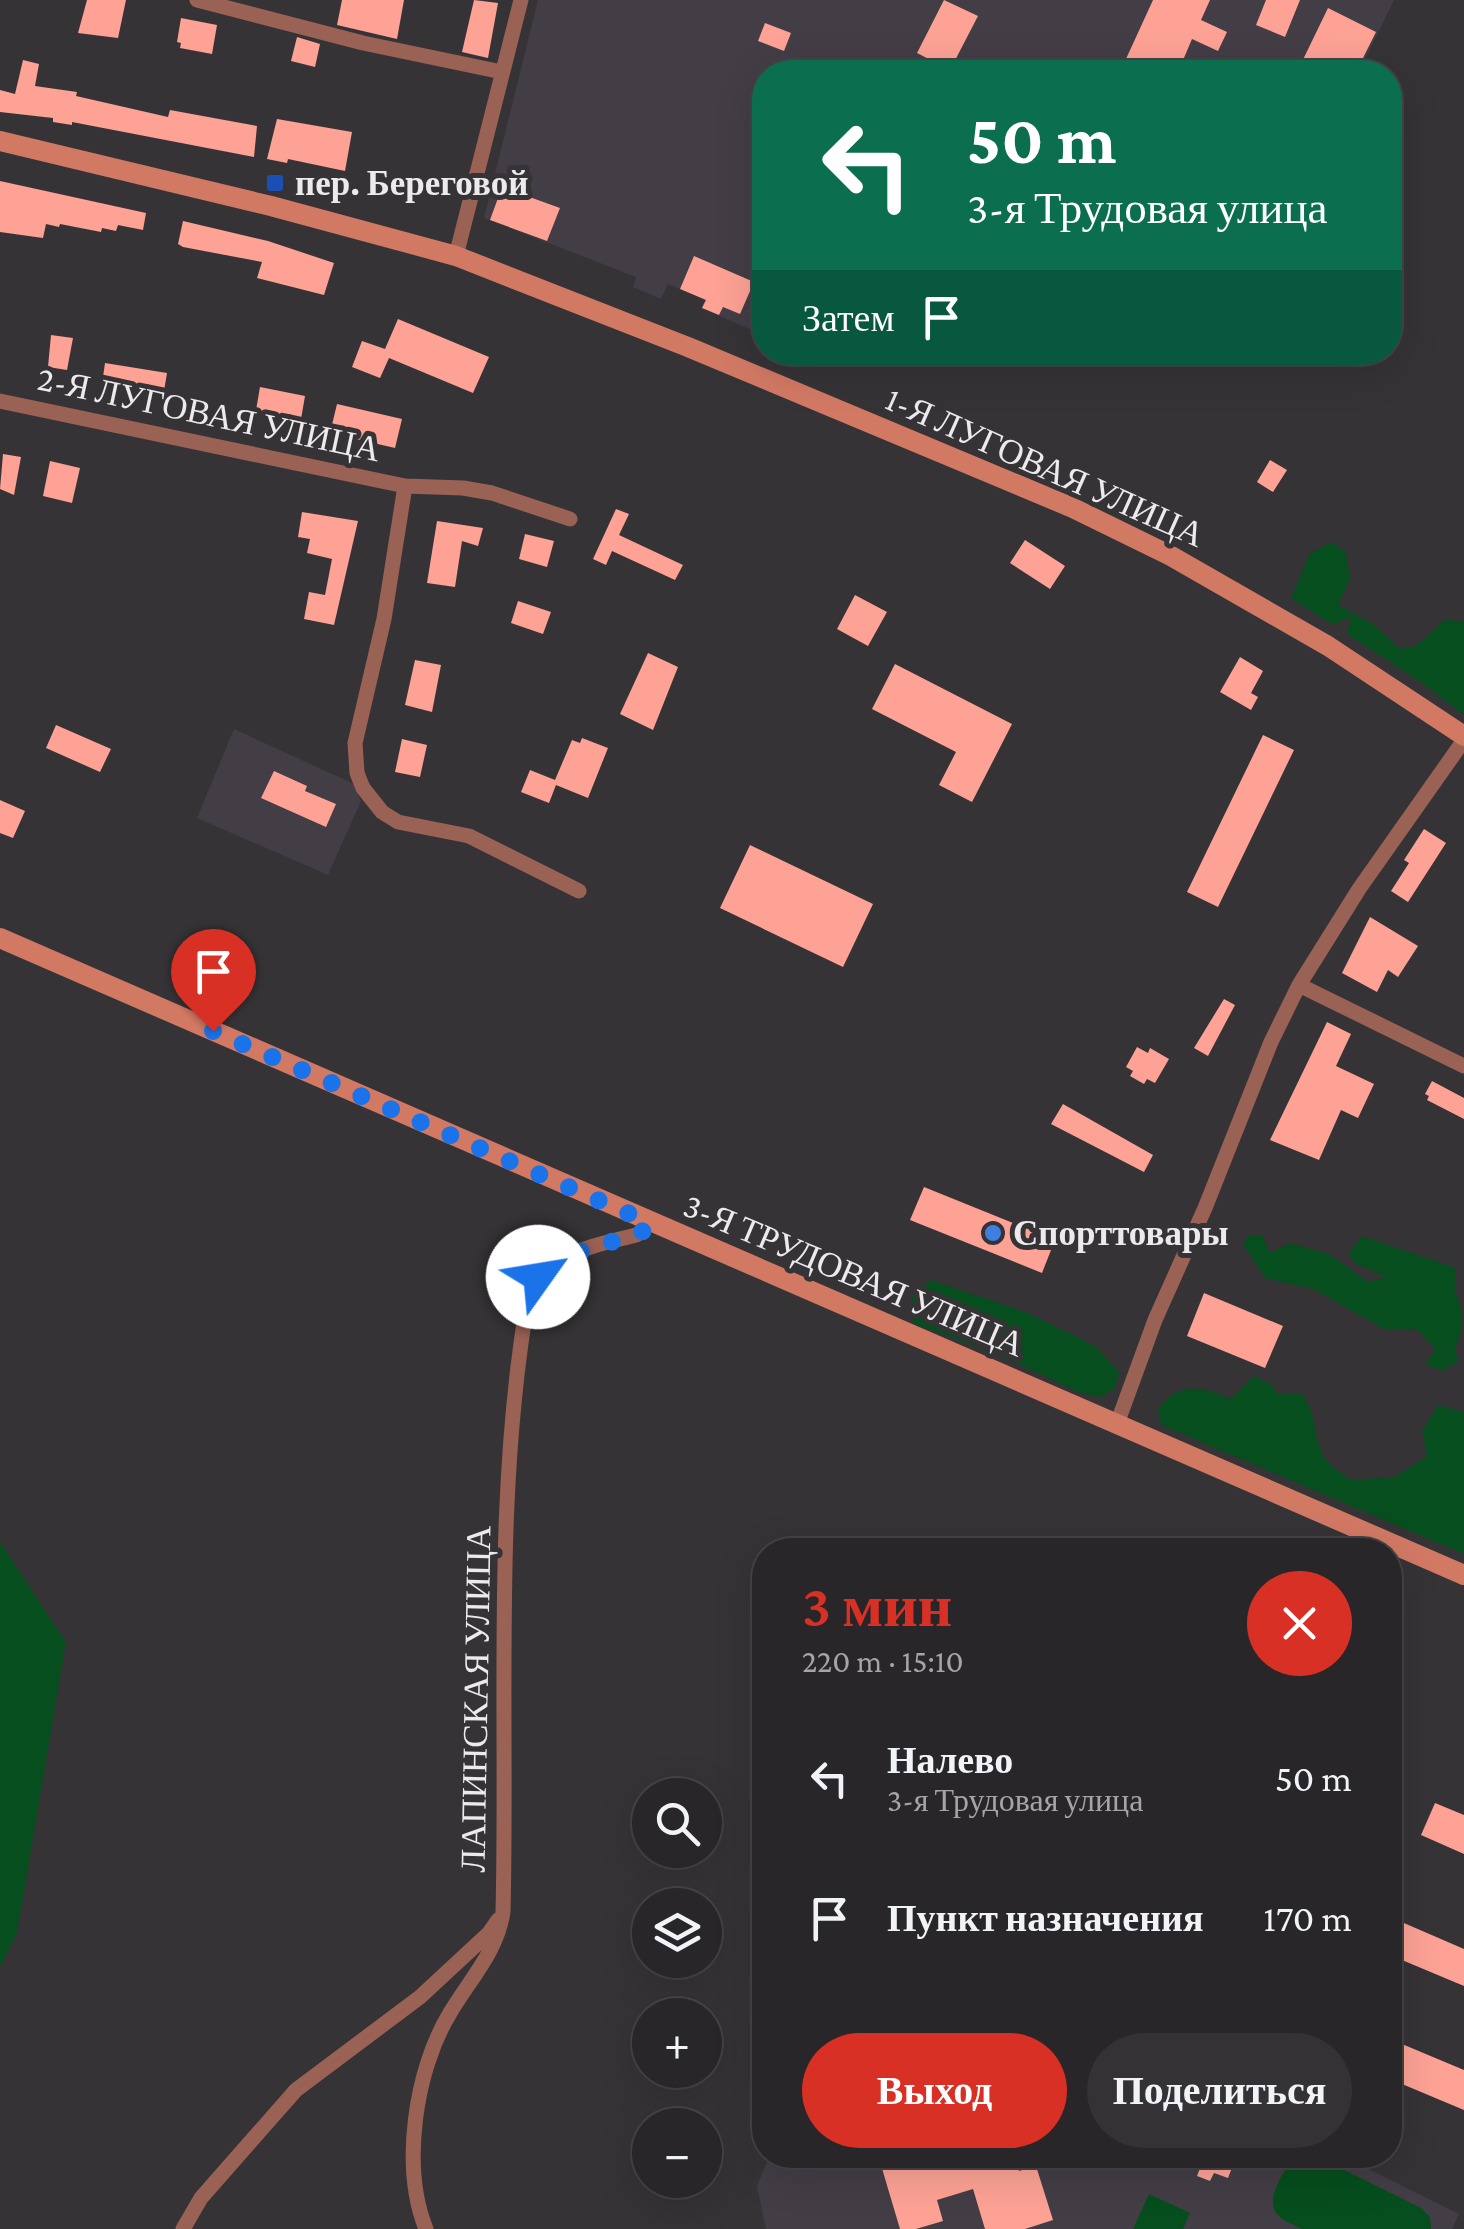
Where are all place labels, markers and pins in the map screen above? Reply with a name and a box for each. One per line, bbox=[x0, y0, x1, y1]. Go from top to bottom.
place label: пер. Береговой bbox=[295, 164, 528, 203]
marker: пер. Береговой bbox=[264, 172, 286, 194]
pin bbox=[171, 929, 256, 1032]
place label: Спорттовары bbox=[1013, 1214, 1229, 1253]
marker: Спорттовары bbox=[982, 1222, 1004, 1244]

